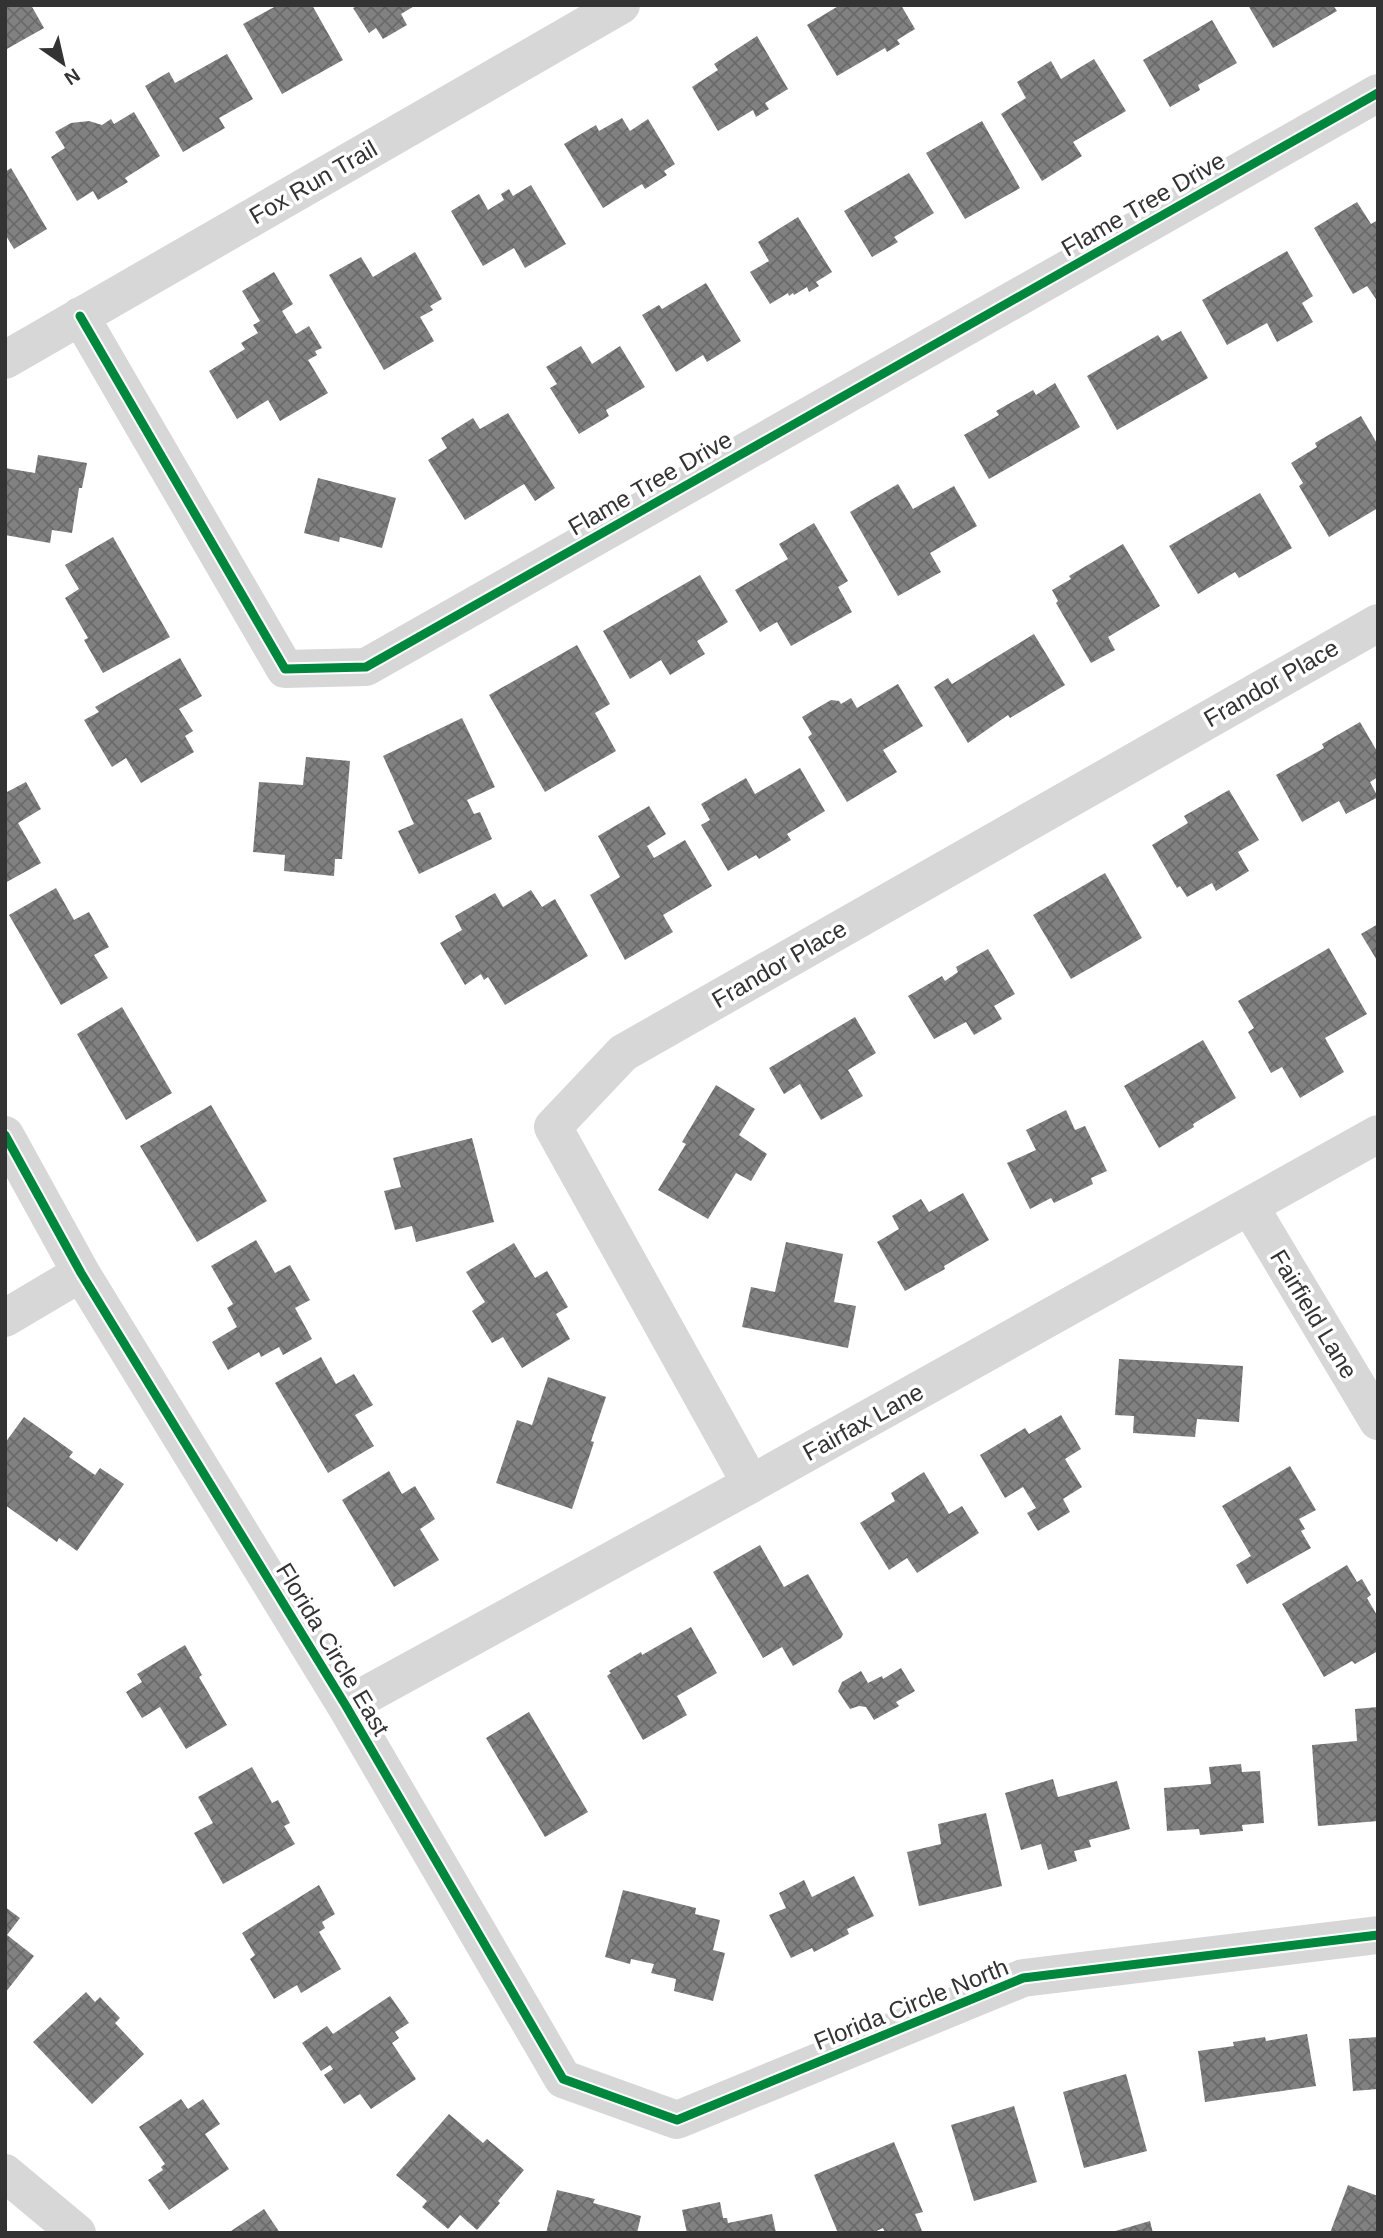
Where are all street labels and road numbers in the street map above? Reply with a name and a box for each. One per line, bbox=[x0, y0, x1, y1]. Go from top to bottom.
street label: Fox Run Trail bbox=[244, 135, 382, 229]
street label: Flame Tree Drive bbox=[1057, 146, 1229, 262]
street label: Flame Tree Drive bbox=[564, 425, 736, 541]
street label: Frandor Place bbox=[1199, 634, 1343, 732]
street label: Frandor Place bbox=[707, 915, 851, 1013]
street label: Fairfield Lane bbox=[1265, 1245, 1363, 1383]
street label: Fairfax Lane bbox=[798, 1378, 928, 1466]
street label: Florida Circle East bbox=[271, 1558, 395, 1740]
street label: Florida Circle North bbox=[810, 1953, 1012, 2055]

